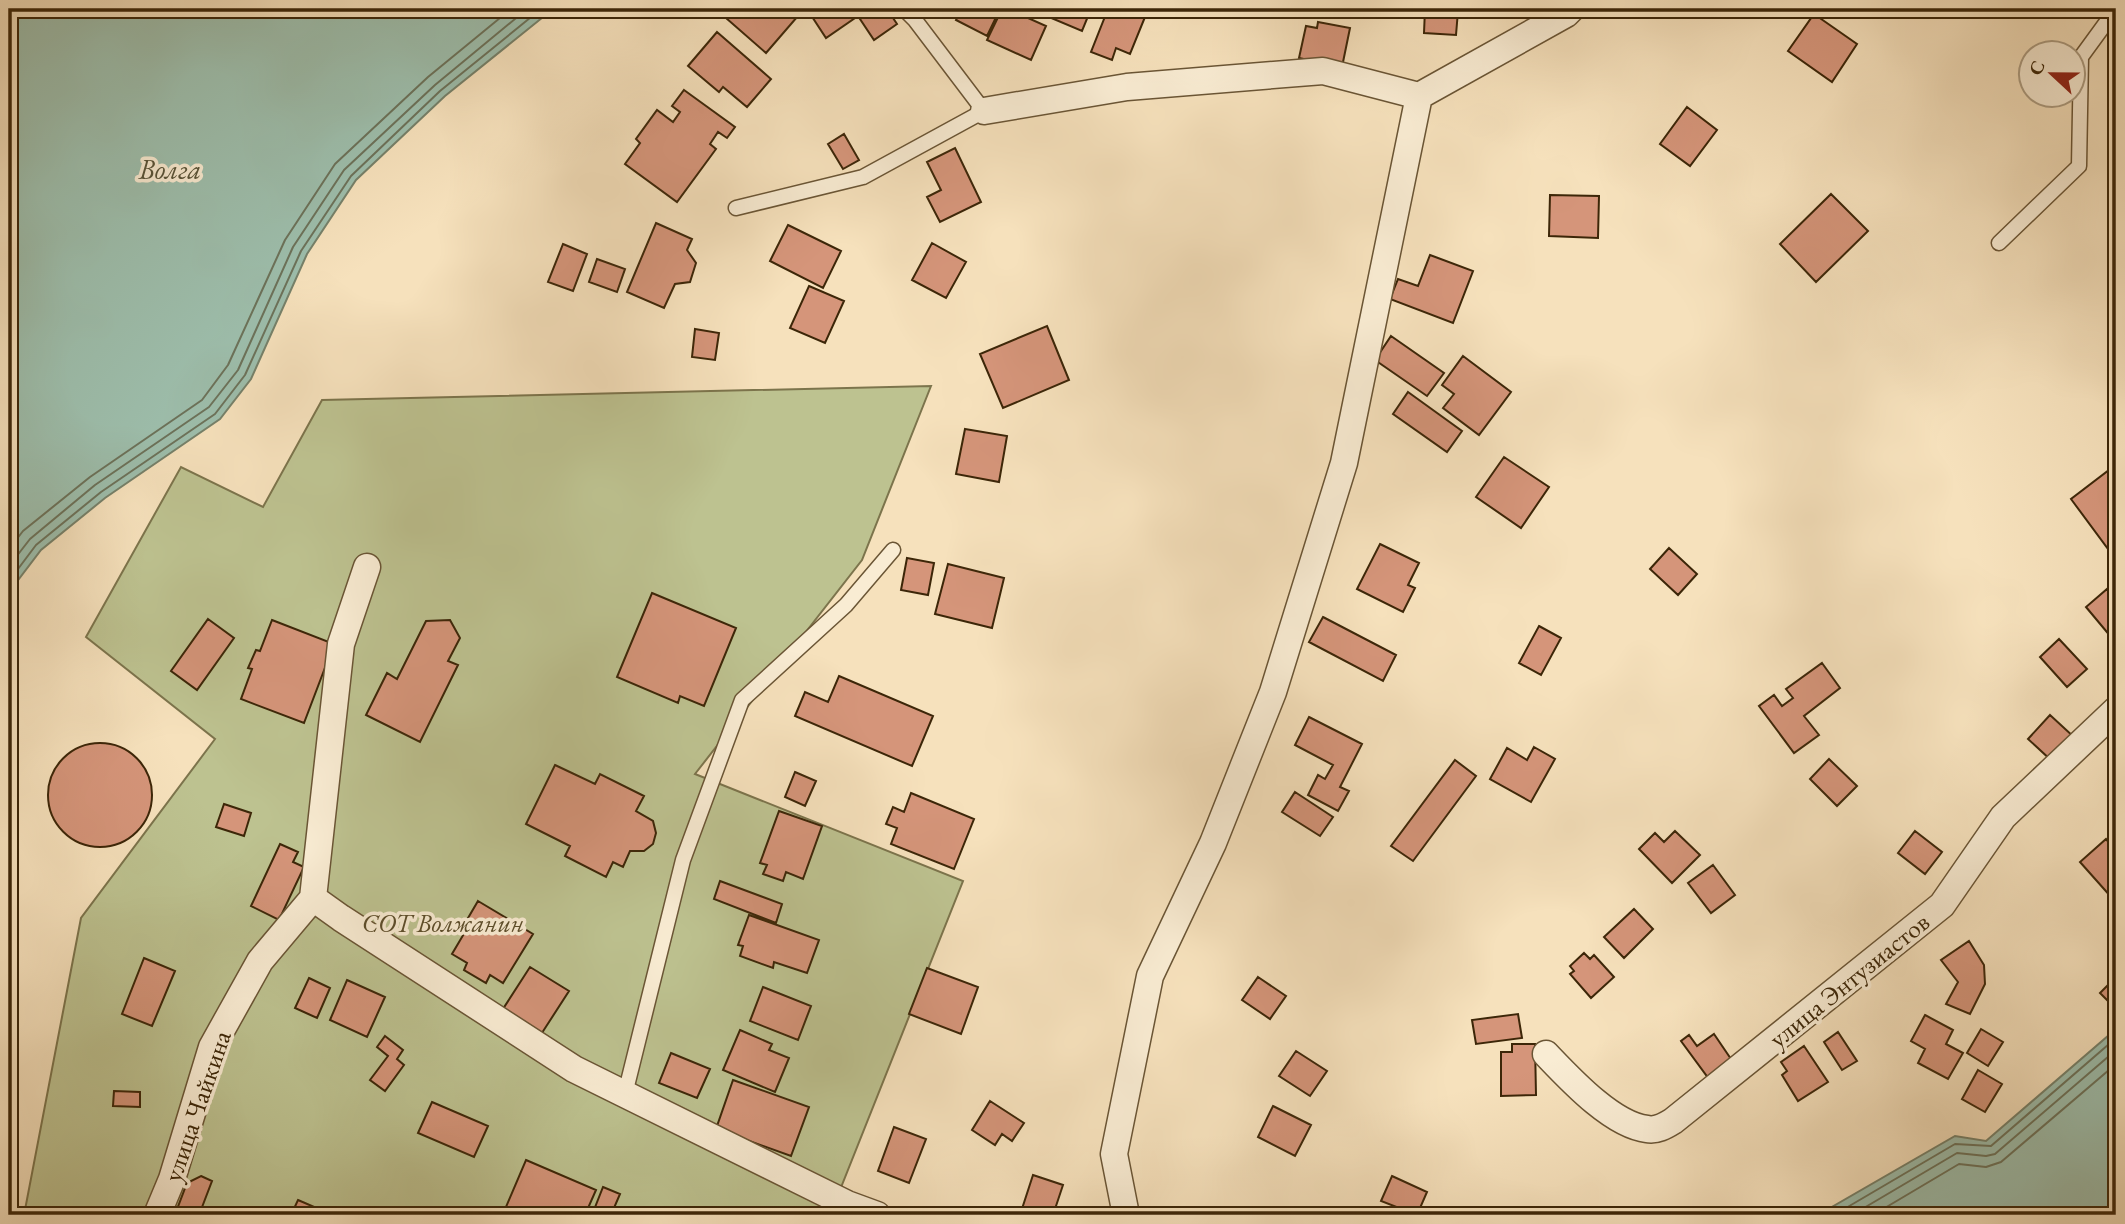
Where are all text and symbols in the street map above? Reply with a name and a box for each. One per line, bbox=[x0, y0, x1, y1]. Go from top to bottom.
north arrow bbox=[2016, 38, 2086, 108]
text: С bbox=[2023, 57, 2051, 79]
water label: Волга bbox=[138, 151, 201, 187]
street label: улица Энтузиастов bbox=[1762, 905, 1936, 1055]
park label: СОТ Волжанин bbox=[362, 906, 524, 940]
street label: улица Чайкина bbox=[155, 1025, 239, 1186]

